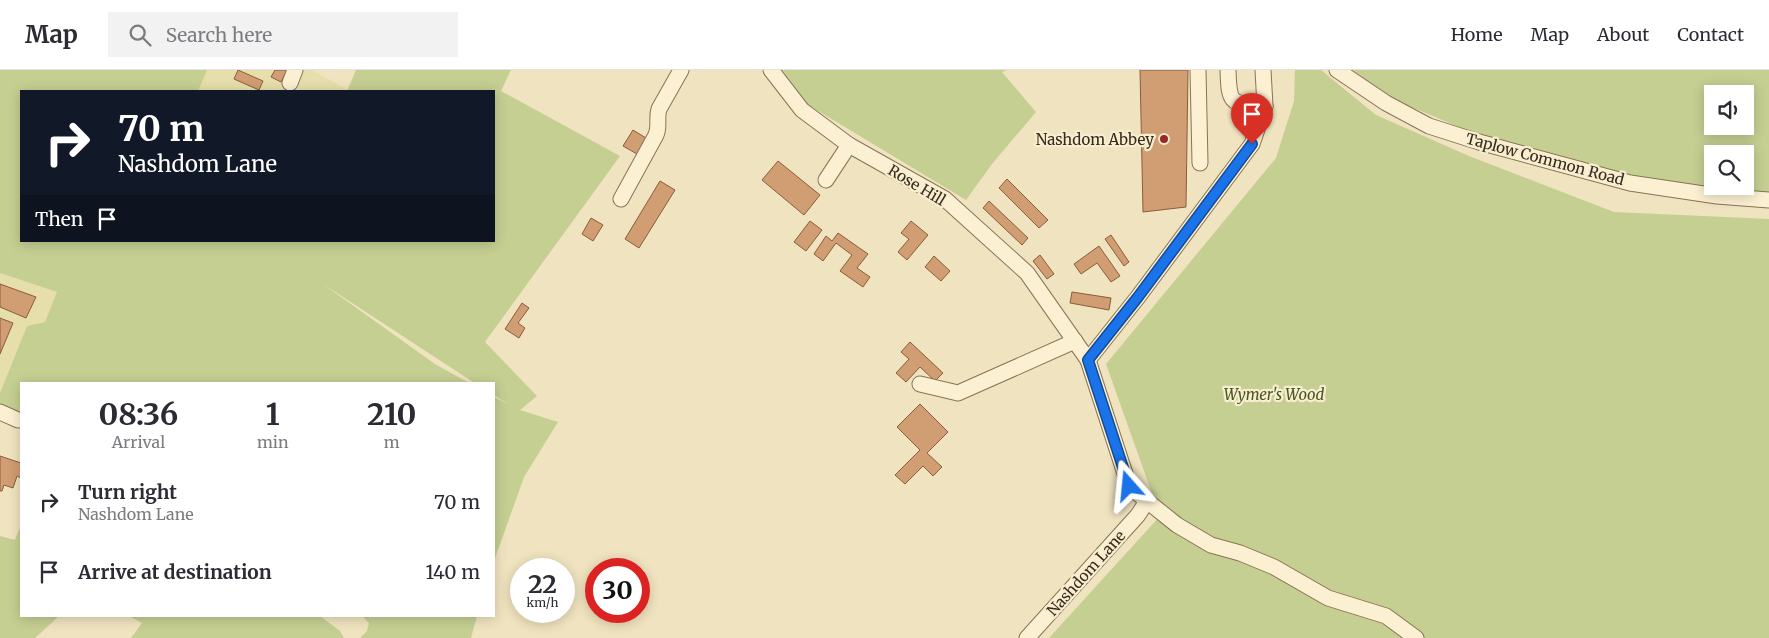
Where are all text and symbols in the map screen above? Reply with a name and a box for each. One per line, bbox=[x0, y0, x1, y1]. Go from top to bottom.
search box bbox=[108, 12, 458, 57]
text: Map bbox=[25, 19, 78, 50]
icon: search bbox=[126, 21, 154, 49]
text: Search here bbox=[166, 23, 272, 47]
text: Home bbox=[1451, 23, 1503, 46]
text: Map bbox=[1531, 23, 1569, 46]
text: About bbox=[1597, 23, 1649, 46]
text: Contact bbox=[1677, 23, 1744, 46]
map controls bbox=[1704, 85, 1754, 195]
button: sound bbox=[1704, 85, 1754, 135]
pin bbox=[1231, 93, 1273, 144]
icon: arrive bbox=[1238, 100, 1266, 128]
text: 70 m bbox=[118, 107, 205, 151]
icon: right bbox=[35, 110, 100, 175]
street label: Taplow Common Road bbox=[1464, 129, 1626, 189]
place label: Nashdom Abbey bbox=[1036, 130, 1154, 149]
marker: Nashdom Abbey bbox=[1158, 133, 1170, 145]
button: search bbox=[1704, 145, 1754, 195]
text: Nashdom Lane bbox=[118, 150, 277, 178]
street label: Rose Hill bbox=[885, 160, 950, 210]
icon: arrive bbox=[93, 205, 121, 233]
text: Then bbox=[35, 207, 83, 231]
park label: Wymer's Wood bbox=[1224, 385, 1324, 404]
text: 08:36 bbox=[99, 395, 178, 433]
text: 1 bbox=[266, 395, 280, 433]
text: 210 bbox=[367, 395, 416, 433]
text: Arrival bbox=[112, 432, 165, 452]
text: min bbox=[257, 432, 289, 452]
text: m bbox=[384, 432, 400, 452]
position arrow bbox=[1102, 459, 1154, 511]
text: Turn right bbox=[78, 480, 177, 504]
icon: right bbox=[35, 488, 63, 516]
text: 70 m bbox=[434, 490, 480, 514]
text: Nashdom Lane bbox=[78, 504, 194, 524]
street label: Nashdom Lane bbox=[1043, 526, 1129, 620]
icon: arrive bbox=[35, 558, 63, 586]
speed limit sign: 30 bbox=[585, 558, 650, 623]
text: Arrive at destination bbox=[78, 560, 272, 584]
text: 140 m bbox=[425, 560, 480, 584]
text: 22 bbox=[528, 568, 557, 600]
text: km/h bbox=[527, 595, 558, 610]

